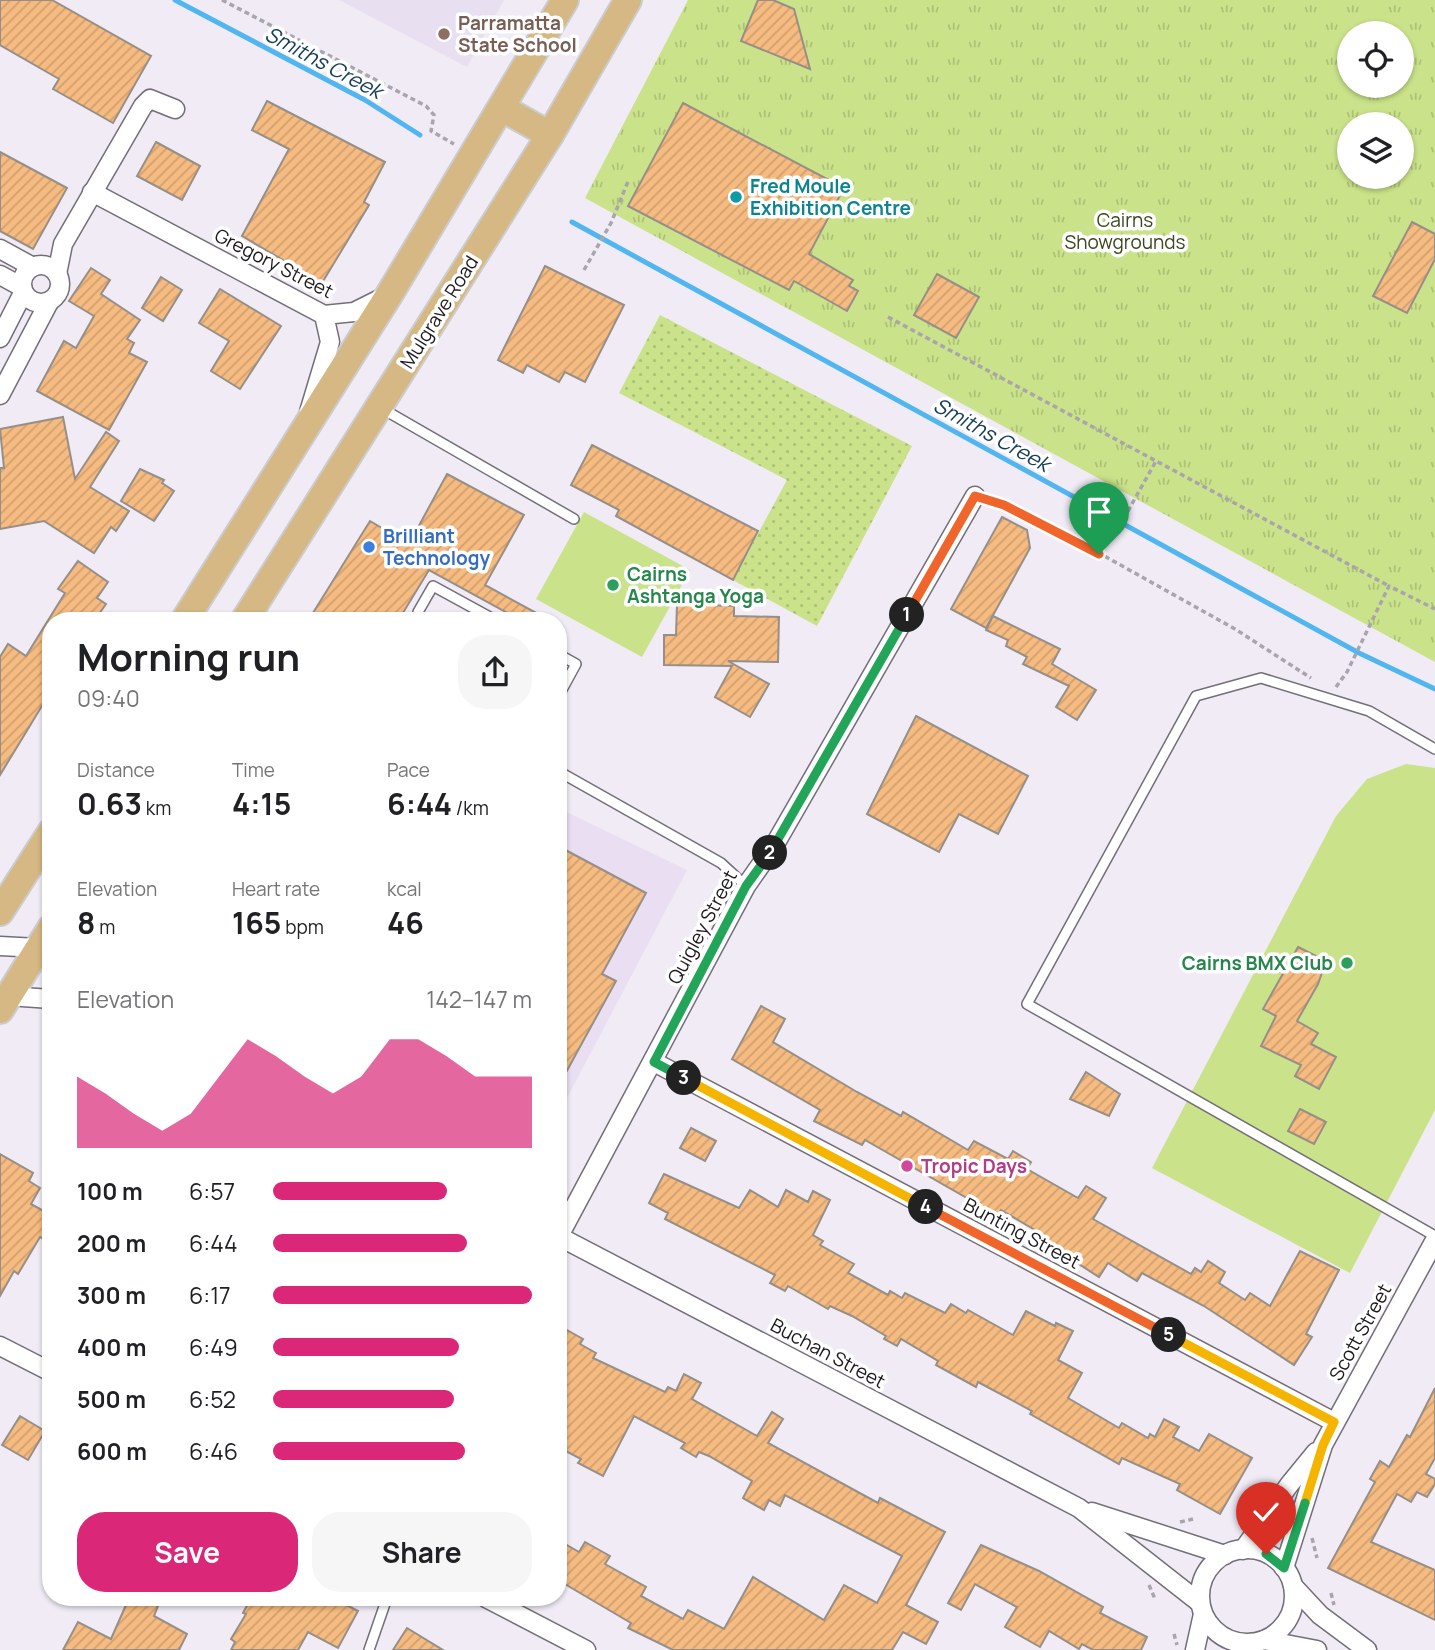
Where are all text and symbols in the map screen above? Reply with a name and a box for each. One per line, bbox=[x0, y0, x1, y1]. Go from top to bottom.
place label: Parramatta State School bbox=[458, 10, 577, 58]
water label: Smiths Creek bbox=[260, 19, 390, 106]
map controls bbox=[1337, 21, 1414, 189]
button: locate bbox=[1337, 21, 1414, 98]
marker: Parramatta State School bbox=[436, 26, 452, 42]
button: layers bbox=[1337, 112, 1414, 189]
place label: Fred Moule Exhibition Centre bbox=[750, 173, 911, 221]
marker: Fred Moule Exhibition Centre bbox=[728, 189, 744, 205]
park label: Cairns Showgrounds bbox=[1065, 207, 1185, 255]
street label: Gregory Street bbox=[210, 222, 338, 304]
street label: Mulgrave Road bbox=[394, 250, 484, 374]
water label: Smiths Creek bbox=[929, 390, 1058, 479]
pin bbox=[1069, 482, 1129, 554]
icon: arrive bbox=[1080, 493, 1118, 531]
place label: Brilliant Technology bbox=[383, 523, 491, 571]
marker: Brilliant Technology bbox=[361, 539, 377, 555]
place label: Cairns Ashtanga Yoga bbox=[627, 561, 764, 609]
marker: Cairns Ashtanga Yoga bbox=[605, 577, 621, 593]
pin: 1 bbox=[890, 598, 925, 632]
text: 1 bbox=[902, 601, 911, 627]
text: Morning run bbox=[77, 630, 300, 682]
button: share bbox=[458, 635, 532, 709]
text: 09:40 bbox=[77, 682, 140, 714]
text: Distance bbox=[77, 757, 155, 783]
text: Time bbox=[232, 757, 275, 783]
text: Pace bbox=[387, 757, 430, 783]
text: 0.63 bbox=[77, 783, 142, 824]
text: 4:15 bbox=[232, 783, 291, 824]
text: 6:44 bbox=[387, 783, 452, 824]
text: km bbox=[142, 795, 171, 821]
text: /km bbox=[452, 795, 489, 821]
pin: 2 bbox=[752, 836, 788, 870]
text: 2 bbox=[764, 839, 775, 865]
street label: Quigley Street bbox=[661, 865, 743, 989]
text: Elevation bbox=[77, 876, 157, 902]
text: Heart rate bbox=[232, 876, 320, 902]
text: kcal bbox=[387, 876, 422, 902]
text: 8 bbox=[77, 902, 95, 943]
text: 165 bbox=[232, 902, 281, 943]
text: 46 bbox=[387, 902, 424, 943]
text: m bbox=[95, 914, 115, 940]
text: bpm bbox=[281, 914, 324, 940]
place label: Cairns BMX Club bbox=[1182, 950, 1333, 976]
marker: Cairns BMX Club bbox=[1339, 955, 1355, 971]
text: Elevation bbox=[77, 983, 174, 1015]
text: 142–147 m bbox=[426, 983, 532, 1015]
pin: 3 bbox=[666, 1060, 702, 1096]
text: 3 bbox=[678, 1064, 689, 1090]
place label: Tropic Days bbox=[921, 1153, 1027, 1179]
marker: Tropic Days bbox=[899, 1158, 915, 1174]
text: 100 m bbox=[77, 1175, 143, 1207]
text: 6:57 bbox=[189, 1175, 235, 1207]
pin: 4 bbox=[908, 1190, 944, 1224]
street label: Bunting Street bbox=[959, 1191, 1085, 1275]
text: 4 bbox=[920, 1193, 931, 1219]
text: 200 m bbox=[77, 1227, 146, 1259]
text: 6:44 bbox=[189, 1227, 238, 1259]
text: 300 m bbox=[77, 1279, 146, 1311]
text: 6:17 bbox=[189, 1279, 231, 1311]
street label: Scott Street bbox=[1323, 1279, 1397, 1385]
street label: Buchan Street bbox=[766, 1312, 890, 1394]
pin: 5 bbox=[1152, 1318, 1186, 1352]
text: 5 bbox=[1163, 1321, 1174, 1347]
text: 400 m bbox=[77, 1331, 147, 1363]
text: 6:49 bbox=[189, 1331, 238, 1363]
text: 500 m bbox=[77, 1383, 146, 1415]
text: 6:52 bbox=[189, 1383, 236, 1415]
text: 600 m bbox=[77, 1435, 147, 1467]
text: 6:46 bbox=[189, 1435, 238, 1467]
pin bbox=[1236, 1482, 1296, 1554]
icon: check bbox=[1247, 1493, 1285, 1531]
button: Save bbox=[77, 1512, 298, 1592]
button: Share bbox=[312, 1512, 532, 1592]

